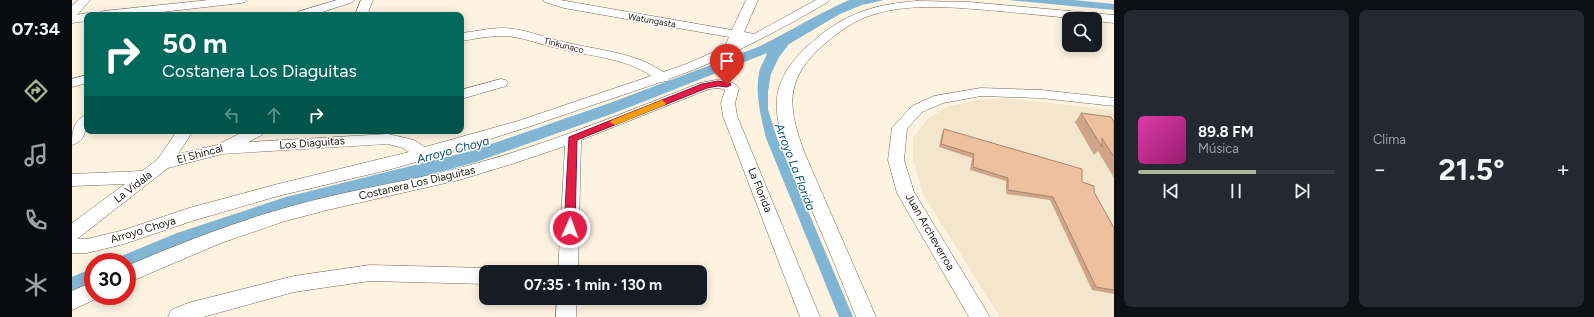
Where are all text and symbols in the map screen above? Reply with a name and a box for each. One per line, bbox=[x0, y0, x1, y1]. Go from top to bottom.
street label: Watungasta bbox=[627, 10, 677, 30]
map controls bbox=[1062, 12, 1102, 52]
button: search bbox=[1062, 12, 1102, 52]
text: 07:34 bbox=[12, 18, 60, 40]
text: 50 m bbox=[162, 26, 228, 60]
icon: right bbox=[96, 28, 148, 80]
street label: Tinkunaco bbox=[543, 35, 585, 55]
pin bbox=[710, 44, 744, 85]
icon: arrive bbox=[716, 50, 738, 72]
text: Costanera Los Diaguitas bbox=[162, 60, 357, 82]
icon: directions bbox=[22, 77, 50, 105]
icon: left bbox=[221, 104, 243, 126]
icon: ahead bbox=[263, 104, 285, 126]
icon: right bbox=[305, 104, 327, 126]
water label: Arroyo La Florida bbox=[772, 120, 818, 213]
text: 89.8 FM bbox=[1198, 123, 1254, 141]
text: Clima bbox=[1373, 132, 1406, 147]
street label: Los Diaguitas bbox=[279, 134, 345, 152]
water label: Arroyo Choya bbox=[414, 134, 491, 167]
icon: music bbox=[22, 141, 50, 169]
text: Música bbox=[1198, 141, 1239, 156]
street label: El Shincal bbox=[176, 142, 224, 166]
text: 21.5° bbox=[1438, 151, 1505, 188]
text: − bbox=[1373, 156, 1387, 183]
text: + bbox=[1556, 156, 1570, 183]
street label: Costanera Los Diaguitas bbox=[358, 163, 476, 203]
street label: La Florida bbox=[745, 166, 775, 214]
street label: La Vidala bbox=[111, 168, 155, 206]
icon: previous bbox=[1160, 180, 1182, 202]
icon: pause bbox=[1225, 180, 1247, 202]
icon: next bbox=[1291, 180, 1313, 202]
street label: Juan Archeverroa bbox=[903, 191, 957, 273]
icon: phone bbox=[22, 206, 50, 234]
position arrow bbox=[549, 207, 591, 249]
street label: Arroyo Choya bbox=[109, 214, 177, 246]
speed limit sign: 30 bbox=[84, 253, 136, 305]
icon: climate bbox=[22, 271, 50, 299]
text: 07:35 · 1 min · 130 m bbox=[524, 276, 662, 294]

